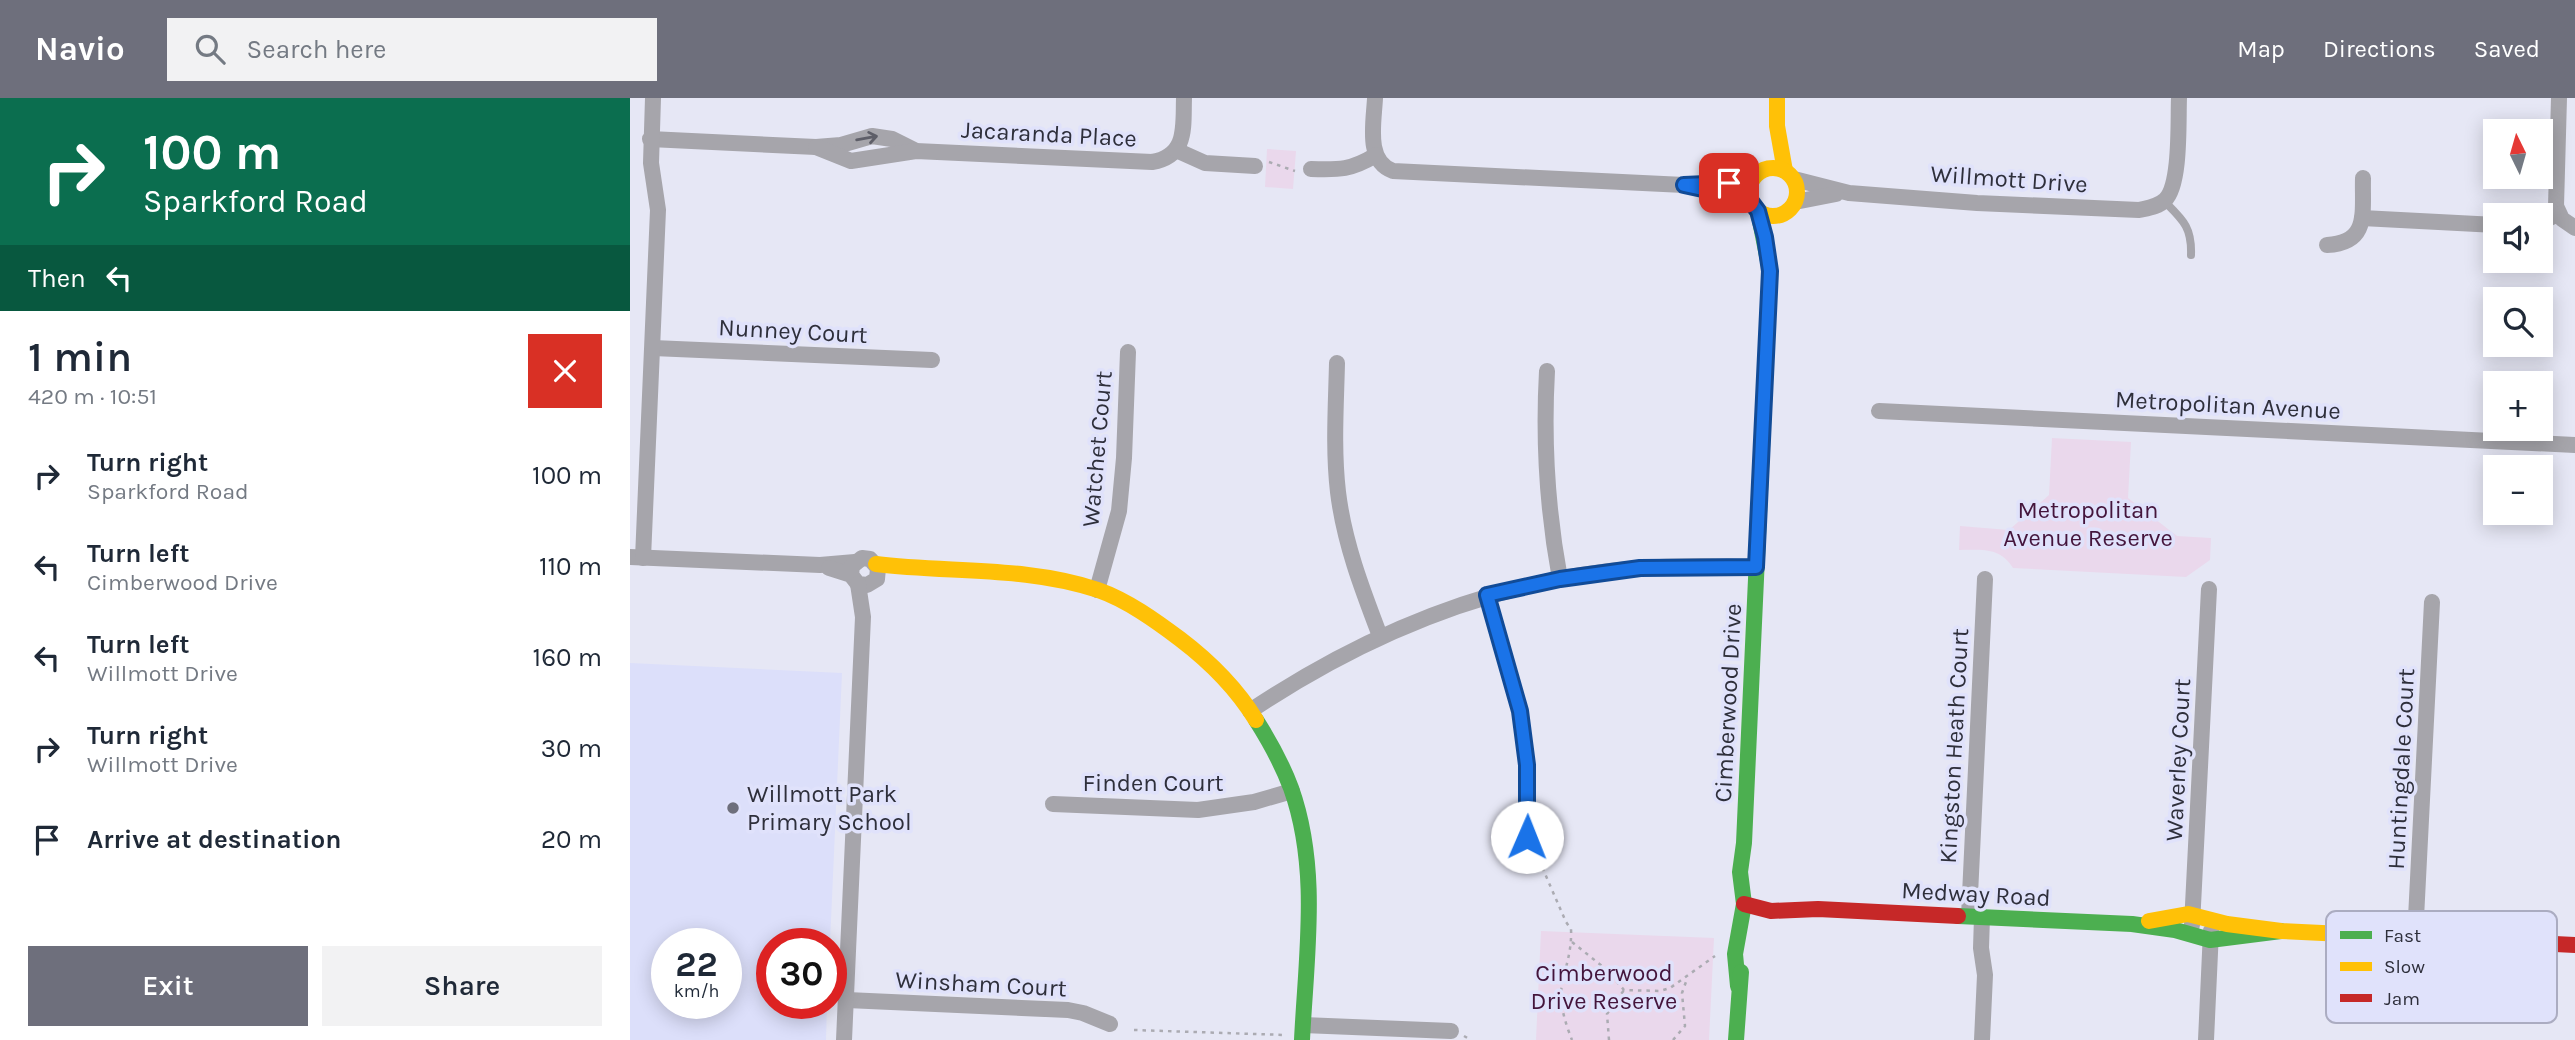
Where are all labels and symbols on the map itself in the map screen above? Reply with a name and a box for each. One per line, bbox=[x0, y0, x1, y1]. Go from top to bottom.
street label: Jacaranda Place bbox=[960, 115, 1138, 153]
north arrow bbox=[2483, 119, 2553, 189]
one-way arrow bbox=[855, 131, 878, 144]
pin bbox=[1699, 153, 1759, 213]
street label: Willmott Drive bbox=[1930, 160, 2088, 198]
street label: Nunney Court bbox=[718, 313, 868, 349]
street label: Watchet Court bbox=[1076, 370, 1118, 528]
street label: Metropolitan Avenue bbox=[2114, 385, 2342, 425]
park label: Metropolitan Avenue Reserve bbox=[2003, 496, 2173, 552]
street label: Cimberwood Drive bbox=[1709, 603, 1747, 803]
street label: Kingston Heath Court bbox=[1934, 628, 1974, 864]
street label: Huntingdale Court bbox=[2382, 668, 2420, 870]
street label: Waverley Court bbox=[2160, 678, 2196, 842]
street label: Finden Court bbox=[1082, 769, 1224, 797]
place label: Willmott Park Primary School bbox=[747, 780, 912, 836]
marker: Willmott Park Primary School bbox=[725, 800, 741, 816]
position arrow bbox=[1490, 800, 1564, 874]
street label: Medway Road bbox=[1901, 876, 2051, 912]
legend bbox=[2326, 911, 2557, 1023]
text: Fast bbox=[2384, 925, 2421, 947]
speed limit sign: 30 bbox=[756, 928, 847, 1019]
text: Slow bbox=[2384, 956, 2425, 978]
park label: Cimberwood Drive Reserve bbox=[1531, 959, 1677, 1015]
street label: Winsham Court bbox=[895, 966, 1067, 1002]
text: Jam bbox=[2384, 988, 2420, 1010]

